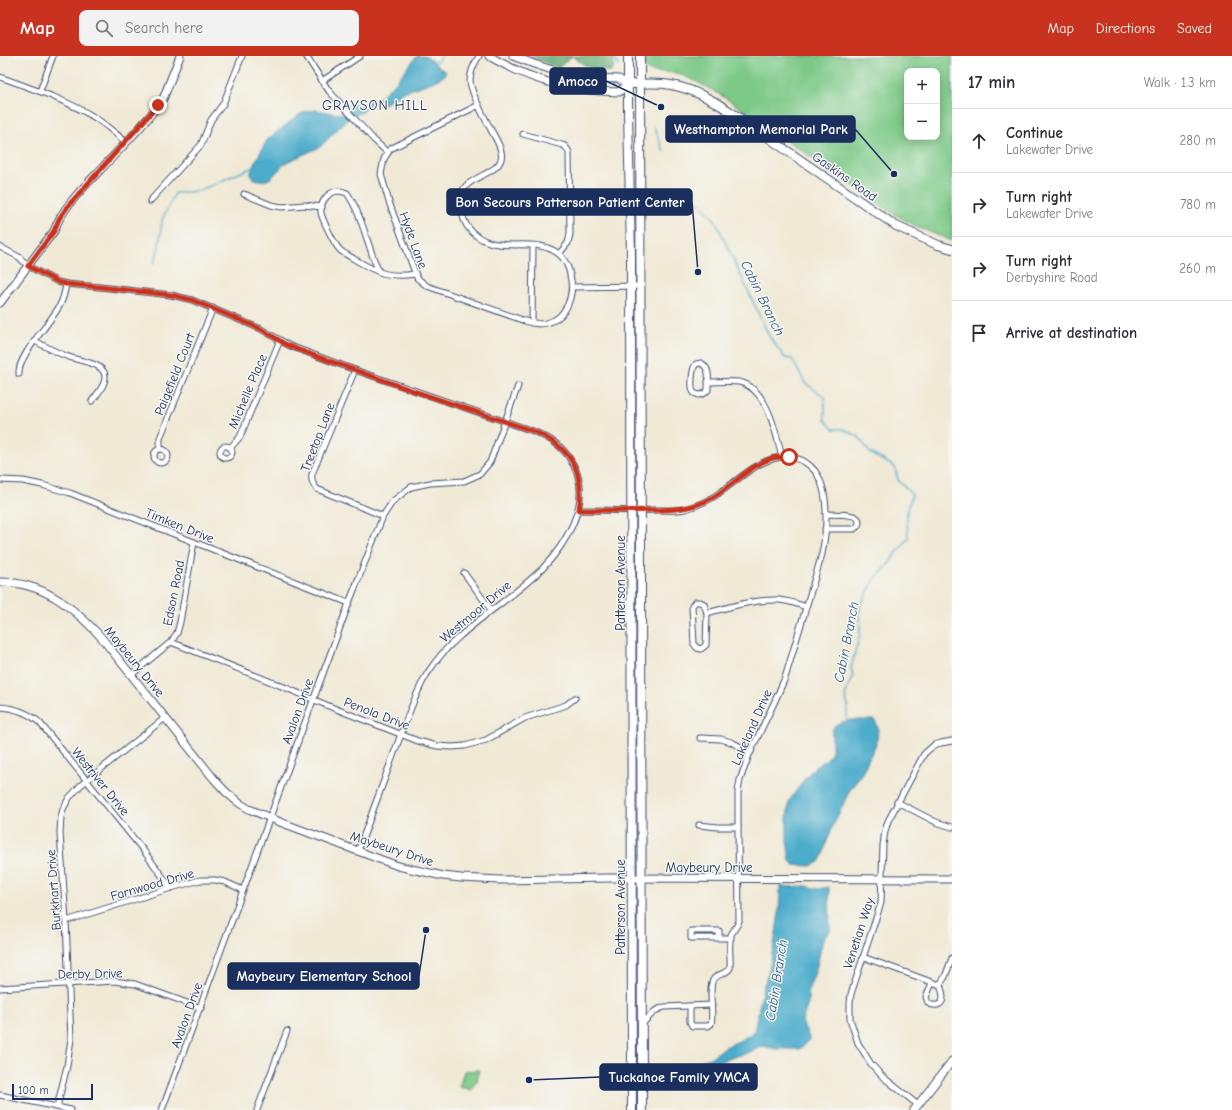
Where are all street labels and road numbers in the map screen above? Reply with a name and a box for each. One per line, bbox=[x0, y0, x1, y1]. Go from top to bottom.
street label: Gaskins Road bbox=[809, 149, 880, 204]
street label: Hyde Lane bbox=[396, 210, 431, 271]
street label: Paigefield Court bbox=[151, 330, 198, 417]
street label: Michelle Place bbox=[225, 351, 270, 431]
street label: Treetop Lane bbox=[297, 400, 338, 474]
street label: Timken Drive bbox=[143, 505, 217, 546]
street label: Patterson Avenue bbox=[613, 535, 628, 631]
street label: Edson Road bbox=[160, 559, 187, 627]
street label: Westmoor Drive bbox=[437, 577, 514, 645]
street label: Maybeury Drive bbox=[101, 623, 168, 700]
street label: Avalon Drive bbox=[279, 676, 316, 746]
street label: Lakeland Drive bbox=[728, 687, 775, 767]
street label: Penola Drive bbox=[342, 694, 412, 733]
street label: Westriver Drive bbox=[69, 744, 133, 819]
street label: Maybeury Drive bbox=[348, 828, 436, 869]
street label: Burkhart Drive bbox=[43, 849, 64, 931]
street label: Patterson Avenue bbox=[613, 859, 628, 955]
street label: Maybeury Drive bbox=[666, 860, 753, 875]
street label: Farnwood Drive bbox=[109, 865, 196, 904]
street label: Venetian Way bbox=[840, 895, 877, 971]
street label: Derby Drive bbox=[57, 965, 123, 982]
street label: Avalon Drive bbox=[168, 980, 205, 1050]

